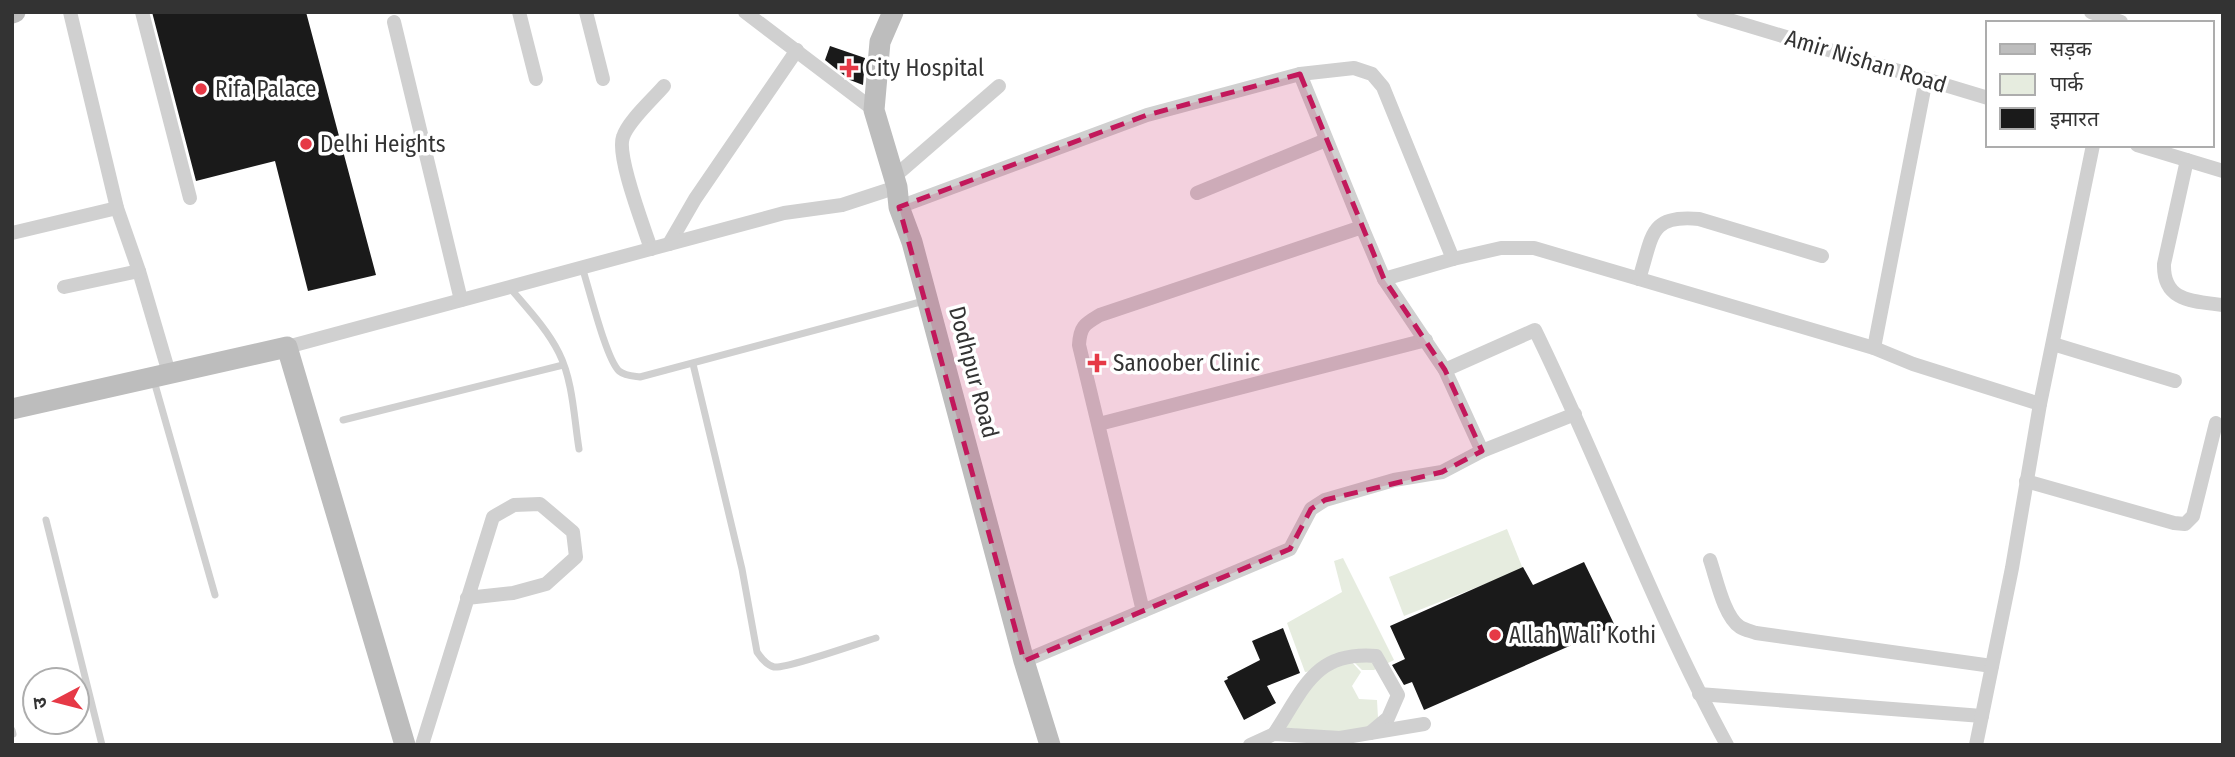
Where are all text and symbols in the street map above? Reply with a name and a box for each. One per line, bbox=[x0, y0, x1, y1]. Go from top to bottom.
legend bbox=[1986, 21, 2214, 147]
street label: Amir Nishan Road bbox=[1782, 23, 1950, 99]
text: सड़क bbox=[2050, 36, 2092, 62]
place label: City Hospital bbox=[865, 54, 984, 82]
marker: City Hospital bbox=[839, 58, 859, 78]
text: पार्क bbox=[2050, 71, 2084, 97]
place label: Rifa Palace bbox=[215, 75, 316, 103]
marker: Rifa Palace bbox=[193, 81, 209, 97]
text: इमारत bbox=[2050, 106, 2100, 132]
place label: Delhi Heights bbox=[320, 130, 446, 158]
marker: Delhi Heights bbox=[298, 136, 314, 152]
street label: Dodhpur Road bbox=[943, 303, 1005, 441]
place label: Sanoober Clinic bbox=[1113, 349, 1260, 377]
marker: Sanoober Clinic bbox=[1087, 353, 1107, 373]
place label: Allah Wali Kothi bbox=[1509, 621, 1656, 649]
marker: Allah Wali Kothi bbox=[1487, 627, 1503, 643]
north arrow bbox=[21, 666, 91, 736]
text: उ bbox=[27, 695, 52, 710]

